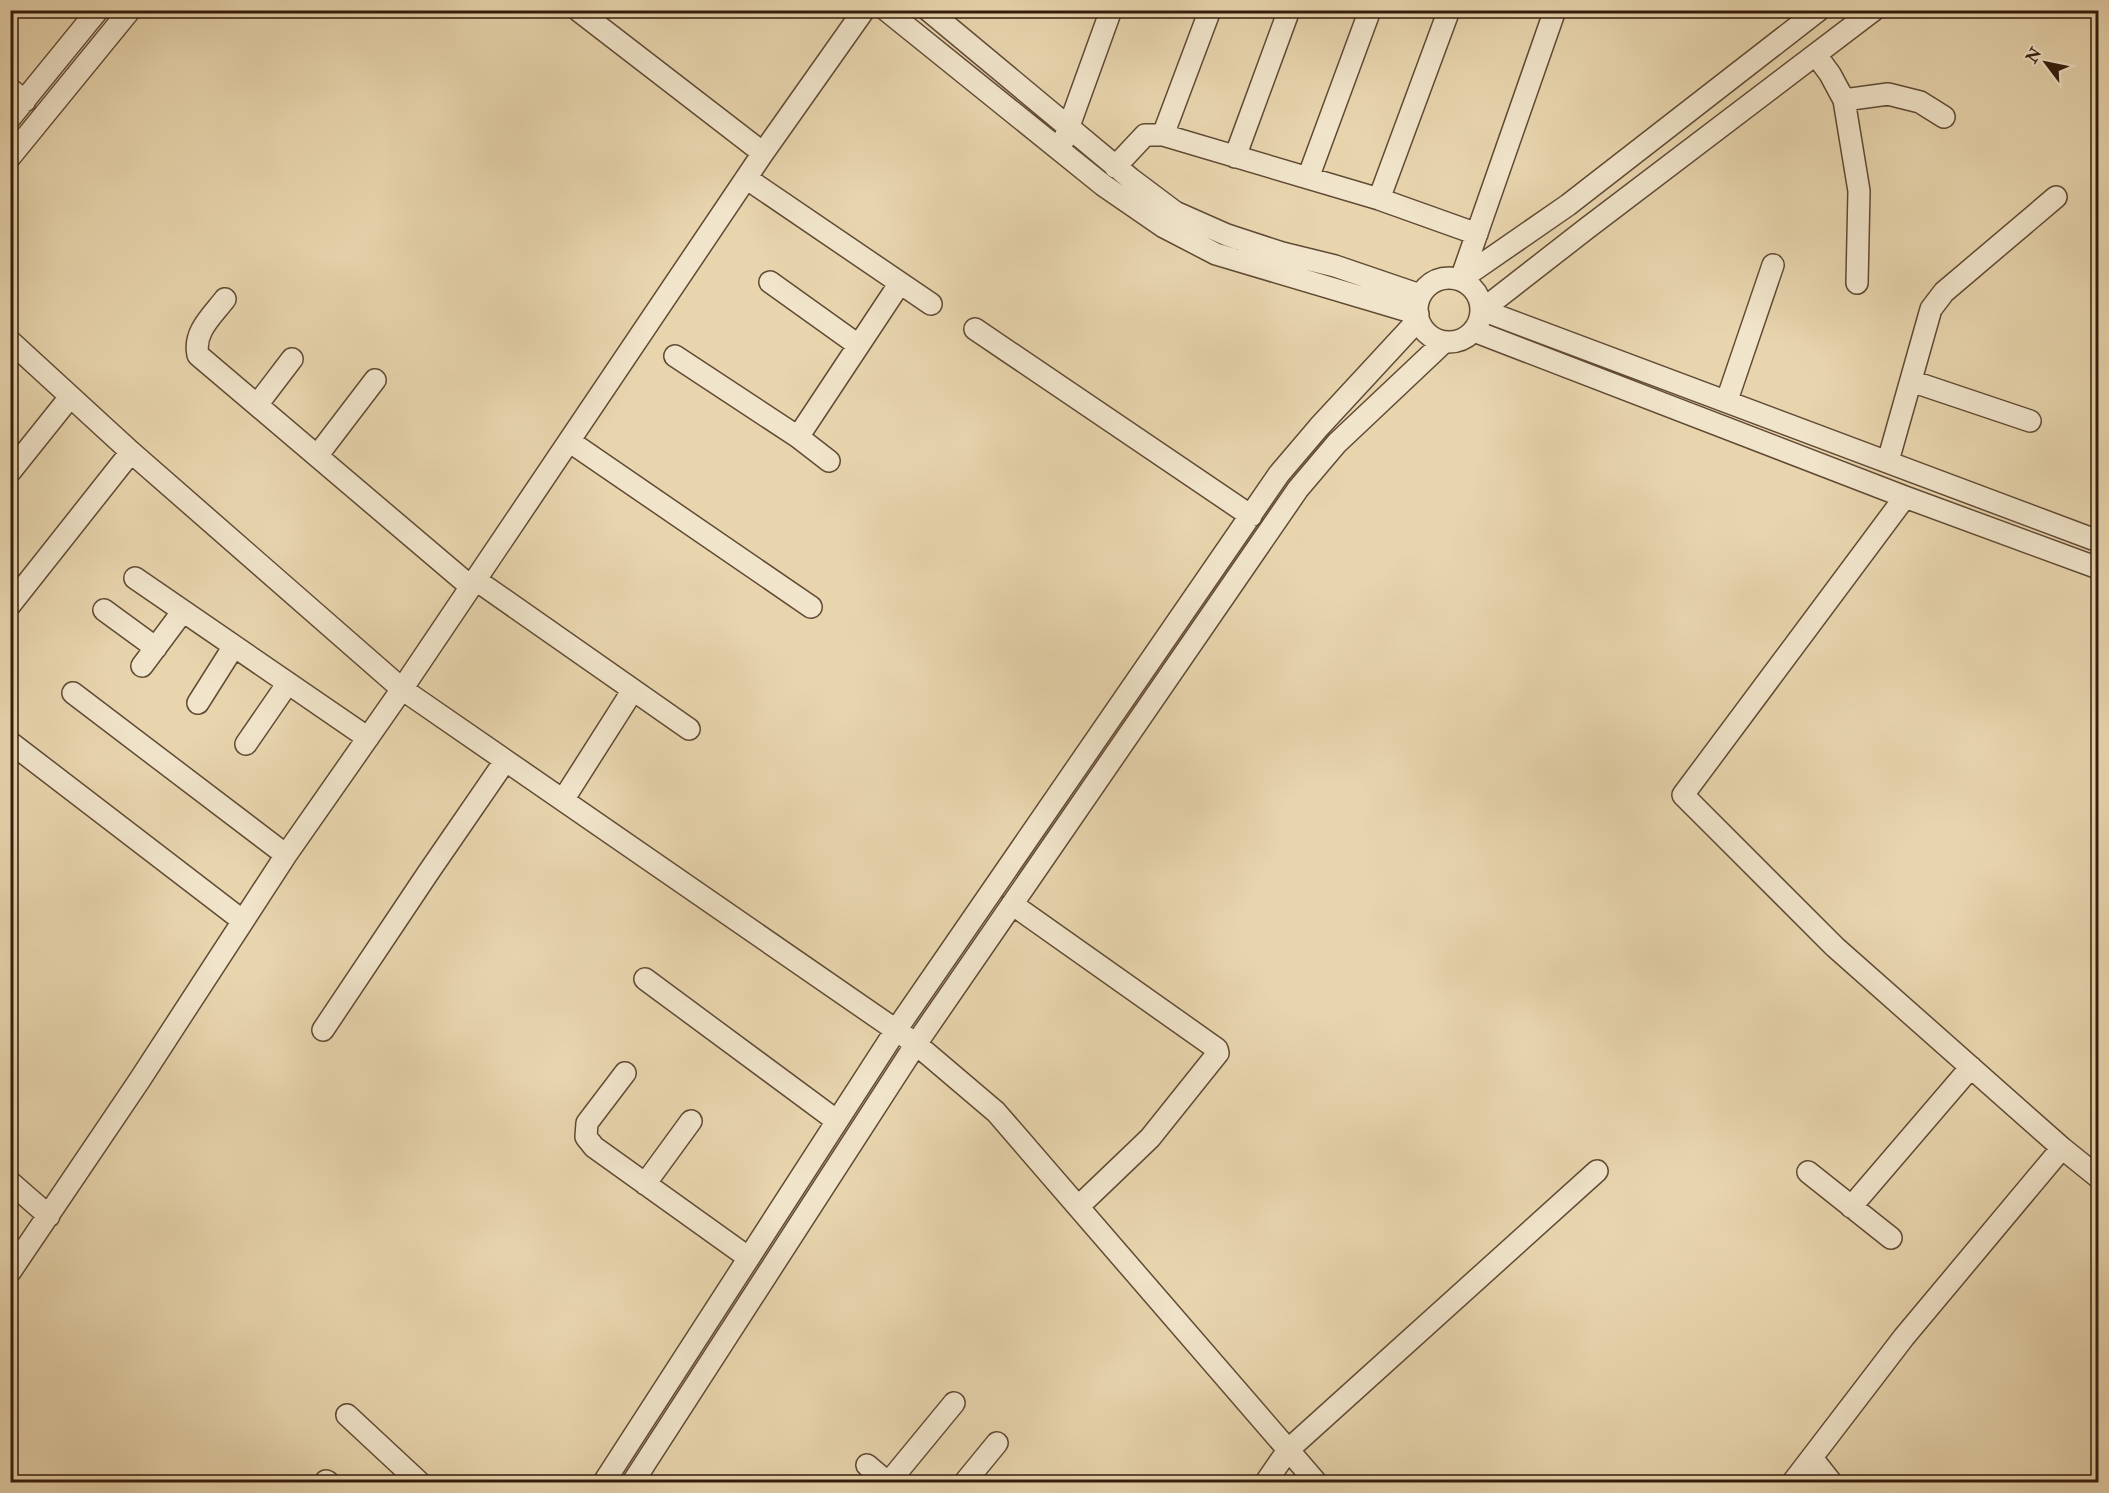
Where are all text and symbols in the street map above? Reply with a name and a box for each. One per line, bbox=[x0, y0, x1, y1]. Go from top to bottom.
north arrow bbox=[2016, 33, 2076, 93]
text: N bbox=[2021, 44, 2047, 68]

